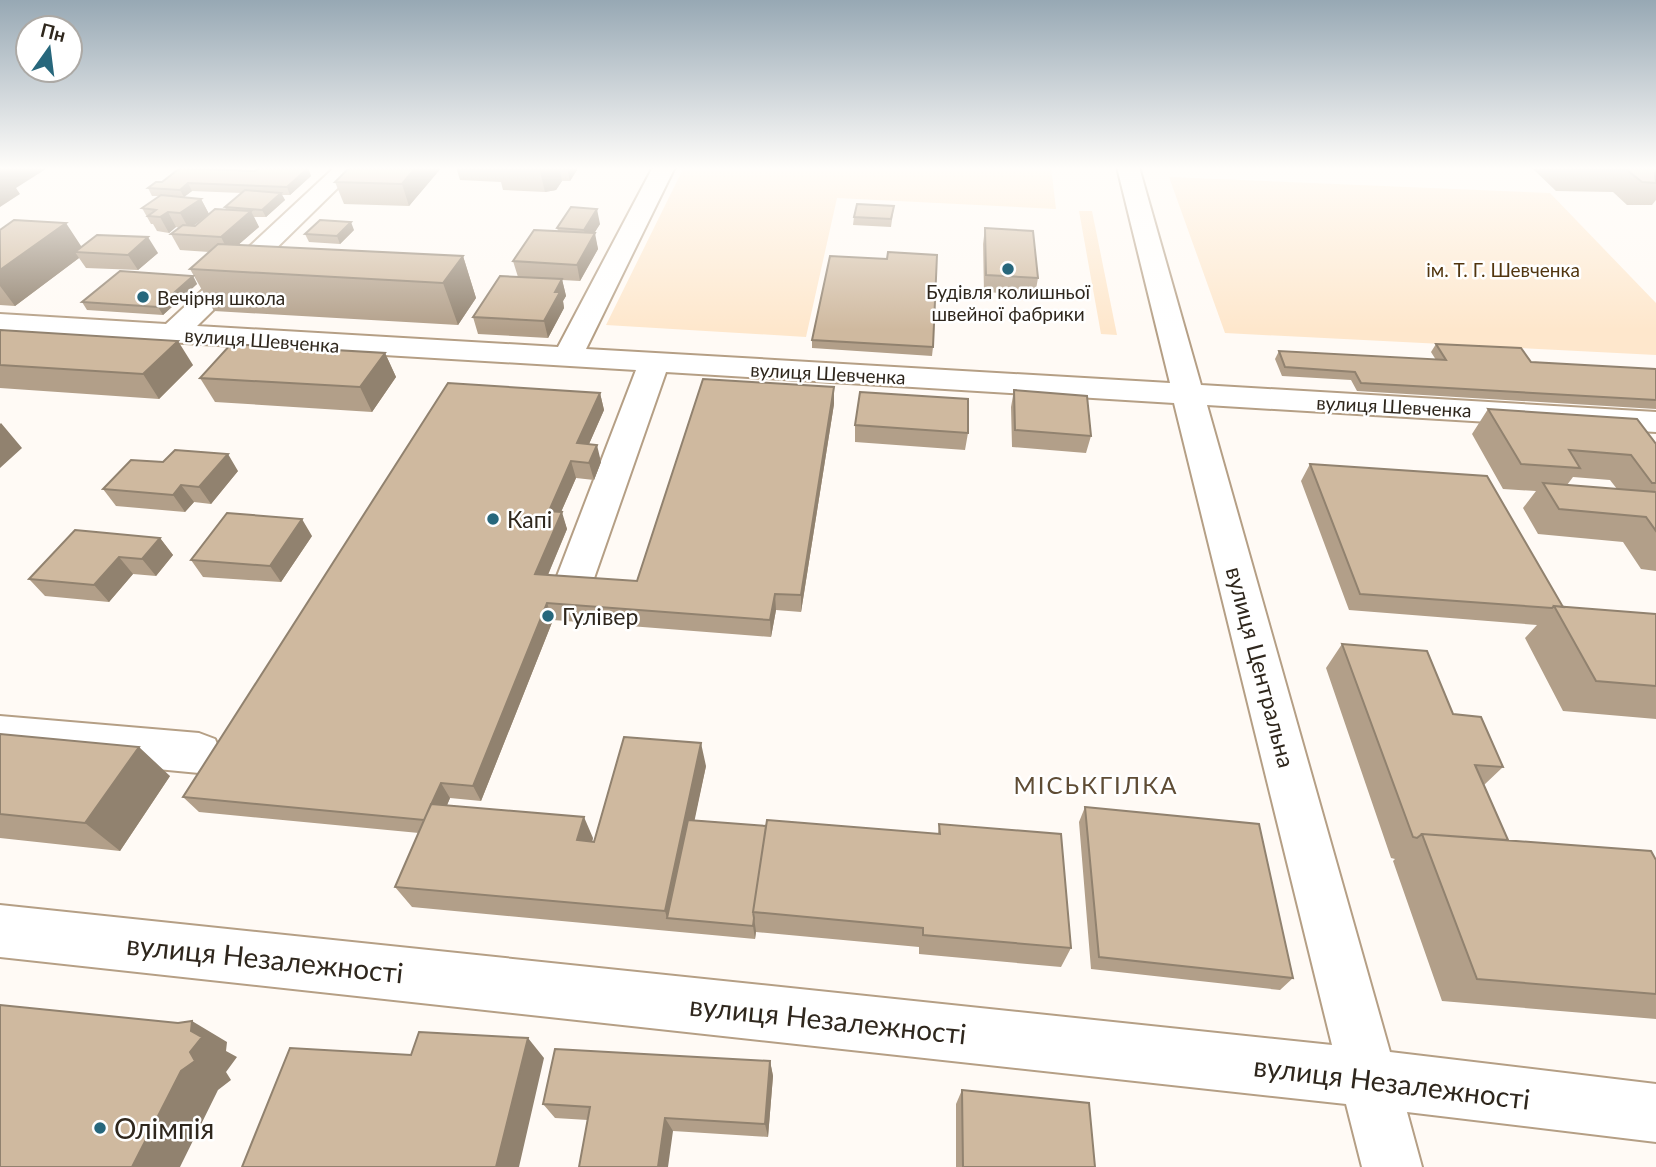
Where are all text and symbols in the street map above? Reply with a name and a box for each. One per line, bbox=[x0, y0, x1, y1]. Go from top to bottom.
north arrow bbox=[14, 14, 84, 84]
text: Пн bbox=[38, 18, 68, 46]
park label: ім. Т. Г. Шевченка bbox=[1426, 258, 1580, 281]
marker: Будівля колишньої швейної фабрики bbox=[1000, 261, 1016, 277]
place label: Будівля колишньої швейної фабрики bbox=[926, 280, 1090, 325]
place label: Вечірня школа bbox=[157, 286, 285, 309]
marker: Вечірня школа bbox=[135, 289, 151, 305]
street label: вулиця Шевченка bbox=[184, 323, 340, 357]
street label: вулиця Шевченка bbox=[750, 357, 906, 389]
street label: вулиця Шевченка bbox=[1316, 390, 1472, 422]
place label: Капі bbox=[507, 505, 552, 533]
marker: Капі bbox=[485, 511, 501, 527]
street label: вулиця Центральна bbox=[1221, 563, 1301, 771]
place label: Гулівер bbox=[562, 602, 638, 630]
marker: Гулівер bbox=[540, 608, 556, 624]
district label: МІСЬКГІЛКА bbox=[1013, 770, 1179, 799]
street label: вулиця Незалежності bbox=[125, 927, 405, 989]
street label: вулиця Незалежності bbox=[688, 988, 968, 1050]
street label: вулиця Незалежності bbox=[1252, 1048, 1532, 1116]
place label: Олімпія bbox=[114, 1111, 214, 1145]
marker: Олімпія bbox=[92, 1120, 108, 1136]

